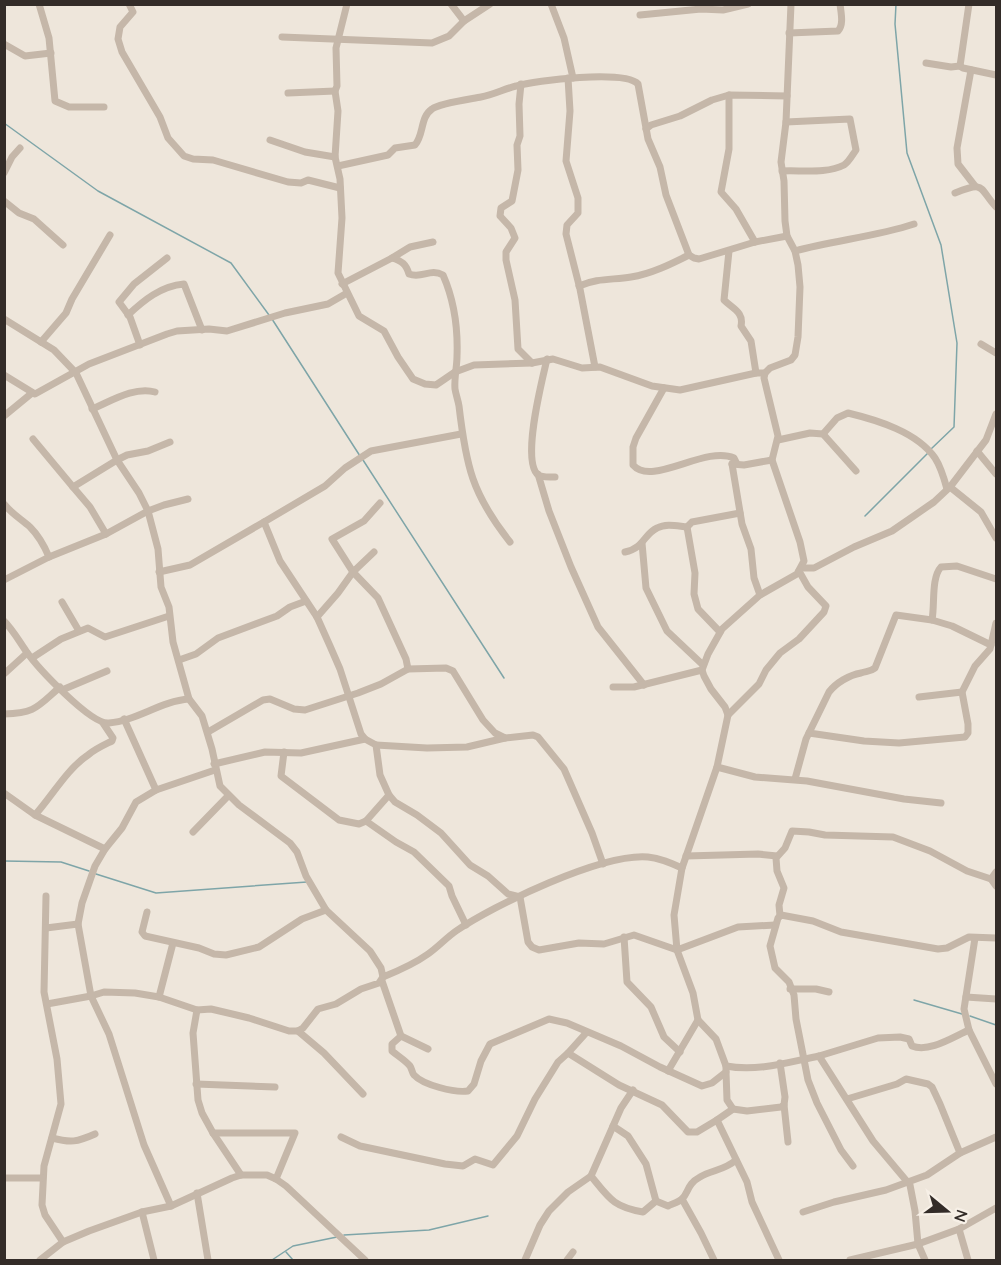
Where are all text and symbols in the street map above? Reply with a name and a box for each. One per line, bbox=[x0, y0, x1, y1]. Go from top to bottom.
north arrow bbox=[917, 1181, 977, 1241]
text: N bbox=[950, 1207, 973, 1225]

